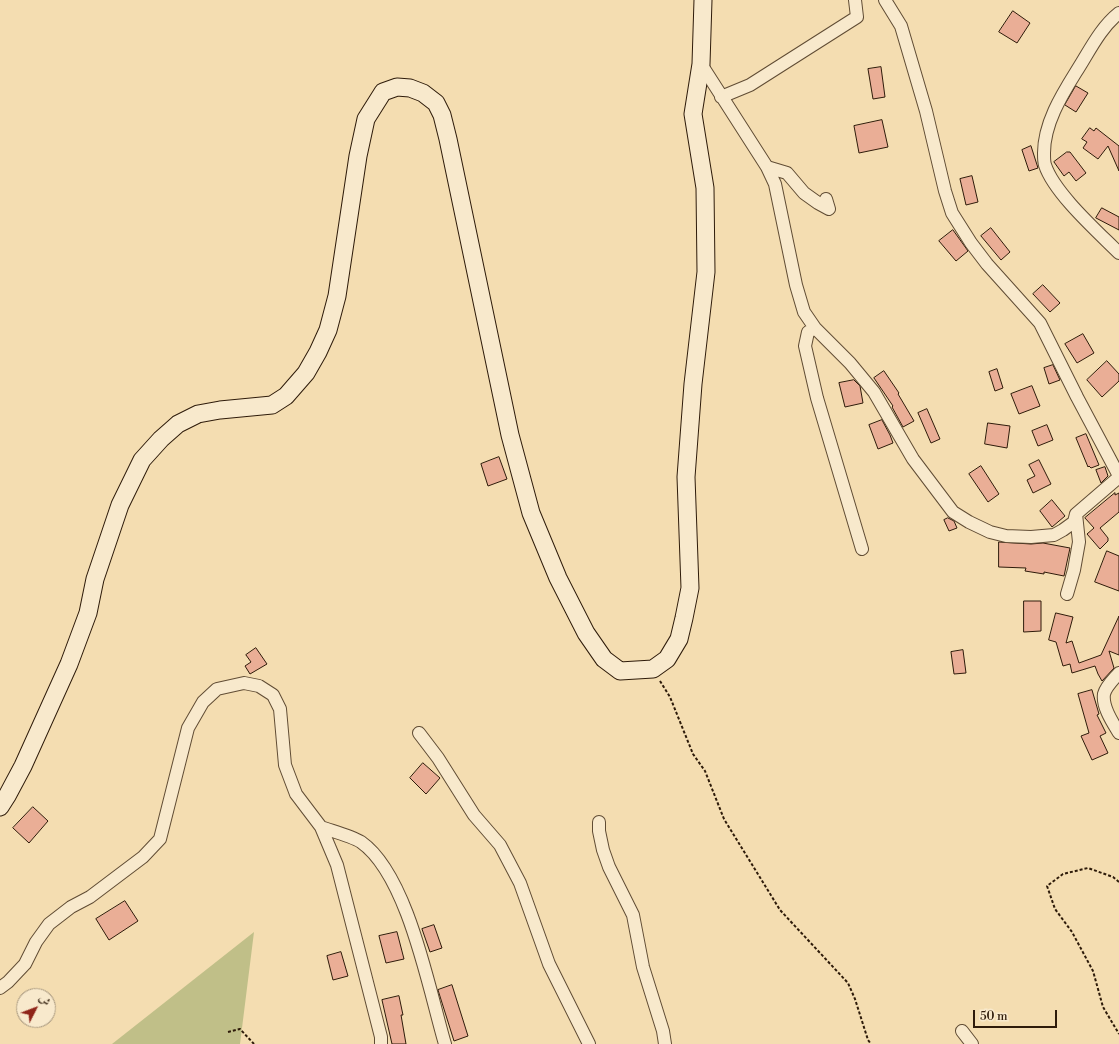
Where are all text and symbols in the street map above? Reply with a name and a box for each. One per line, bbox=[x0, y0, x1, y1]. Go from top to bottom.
north arrow bbox=[16, 988, 56, 1028]
text: ش bbox=[35, 992, 53, 1009]
scale bar bbox=[975, 1002, 1059, 1028]
text: 50 m bbox=[980, 1009, 1008, 1024]

